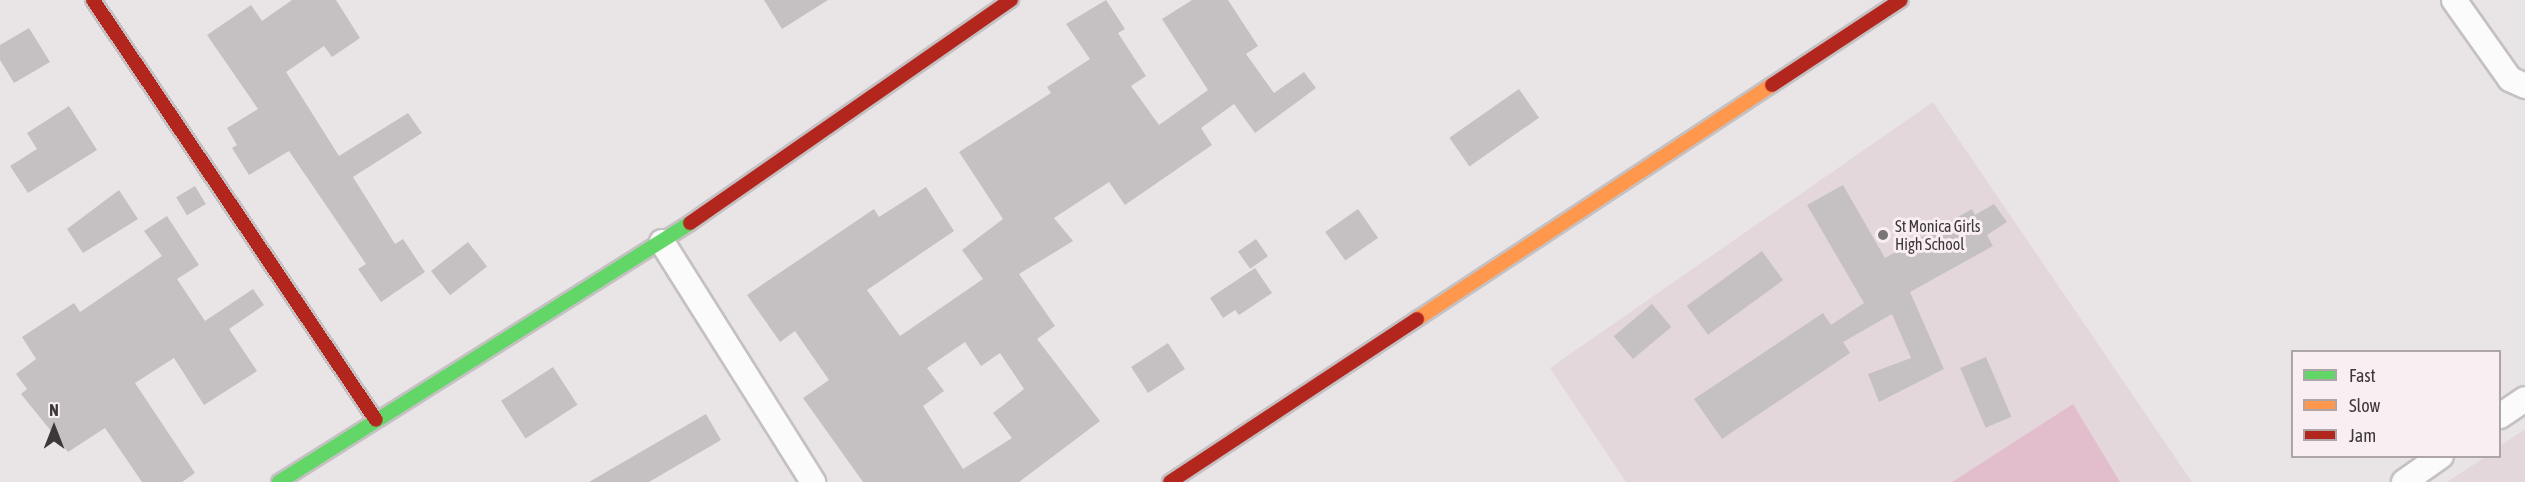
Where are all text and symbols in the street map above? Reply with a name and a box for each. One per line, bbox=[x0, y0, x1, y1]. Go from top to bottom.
place label: St Monica Girls High School bbox=[1895, 216, 1981, 254]
marker: St Monica Girls High School bbox=[1876, 228, 1890, 242]
legend bbox=[2291, 350, 2501, 458]
text: Fast bbox=[2349, 365, 2376, 386]
text: Slow bbox=[2349, 395, 2380, 416]
north arrow bbox=[24, 398, 84, 458]
text: N bbox=[49, 401, 59, 419]
text: Jam bbox=[2349, 425, 2376, 446]

